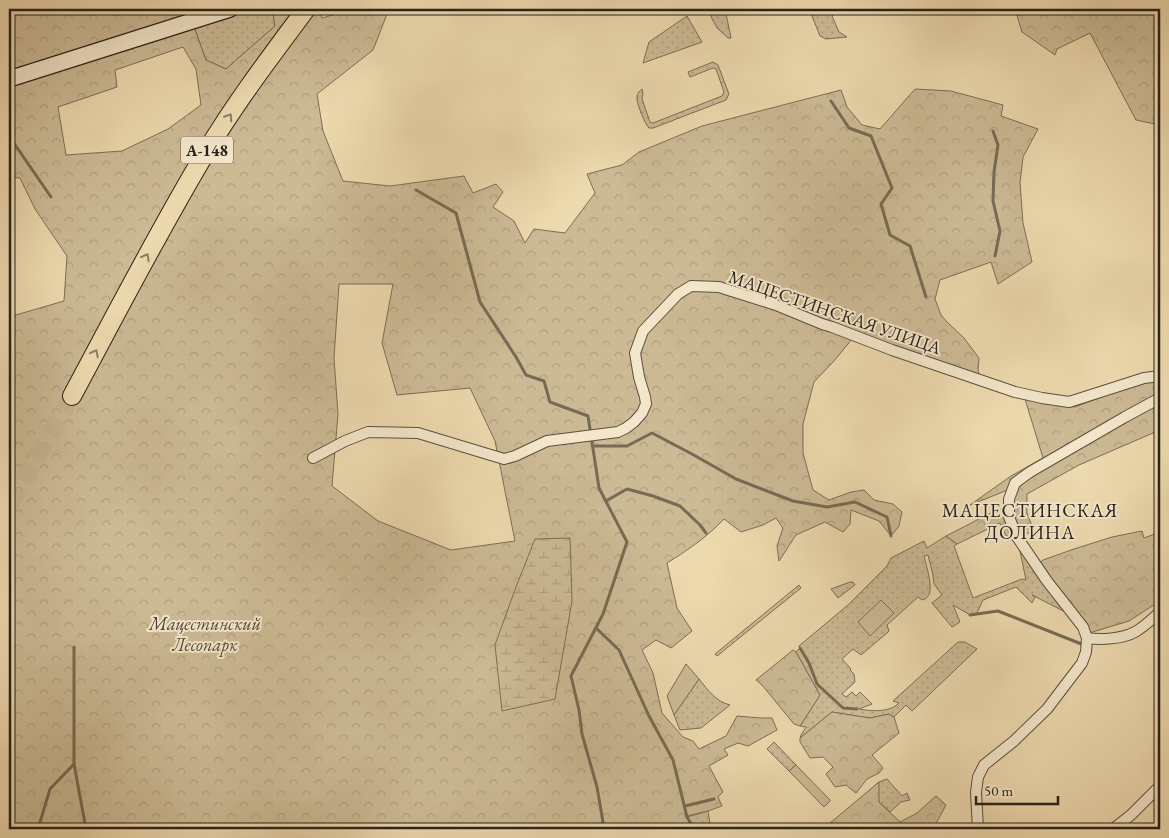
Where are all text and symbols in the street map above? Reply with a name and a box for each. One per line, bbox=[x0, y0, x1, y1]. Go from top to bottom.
one-way arrow bbox=[223, 114, 232, 123]
road number: А-148 bbox=[181, 136, 233, 164]
one-way arrow bbox=[139, 253, 149, 262]
street label: МАЦЕСТИНСКАЯ УЛИЦА bbox=[726, 265, 945, 359]
one-way arrow bbox=[89, 349, 99, 358]
district label: МАЦЕСТИНСКАЯ ДОЛИНА bbox=[942, 498, 1118, 545]
park label: Мацестинский Лесопарк bbox=[148, 612, 261, 657]
scale bar bbox=[976, 773, 1059, 805]
text: 50 m bbox=[984, 781, 1013, 800]

